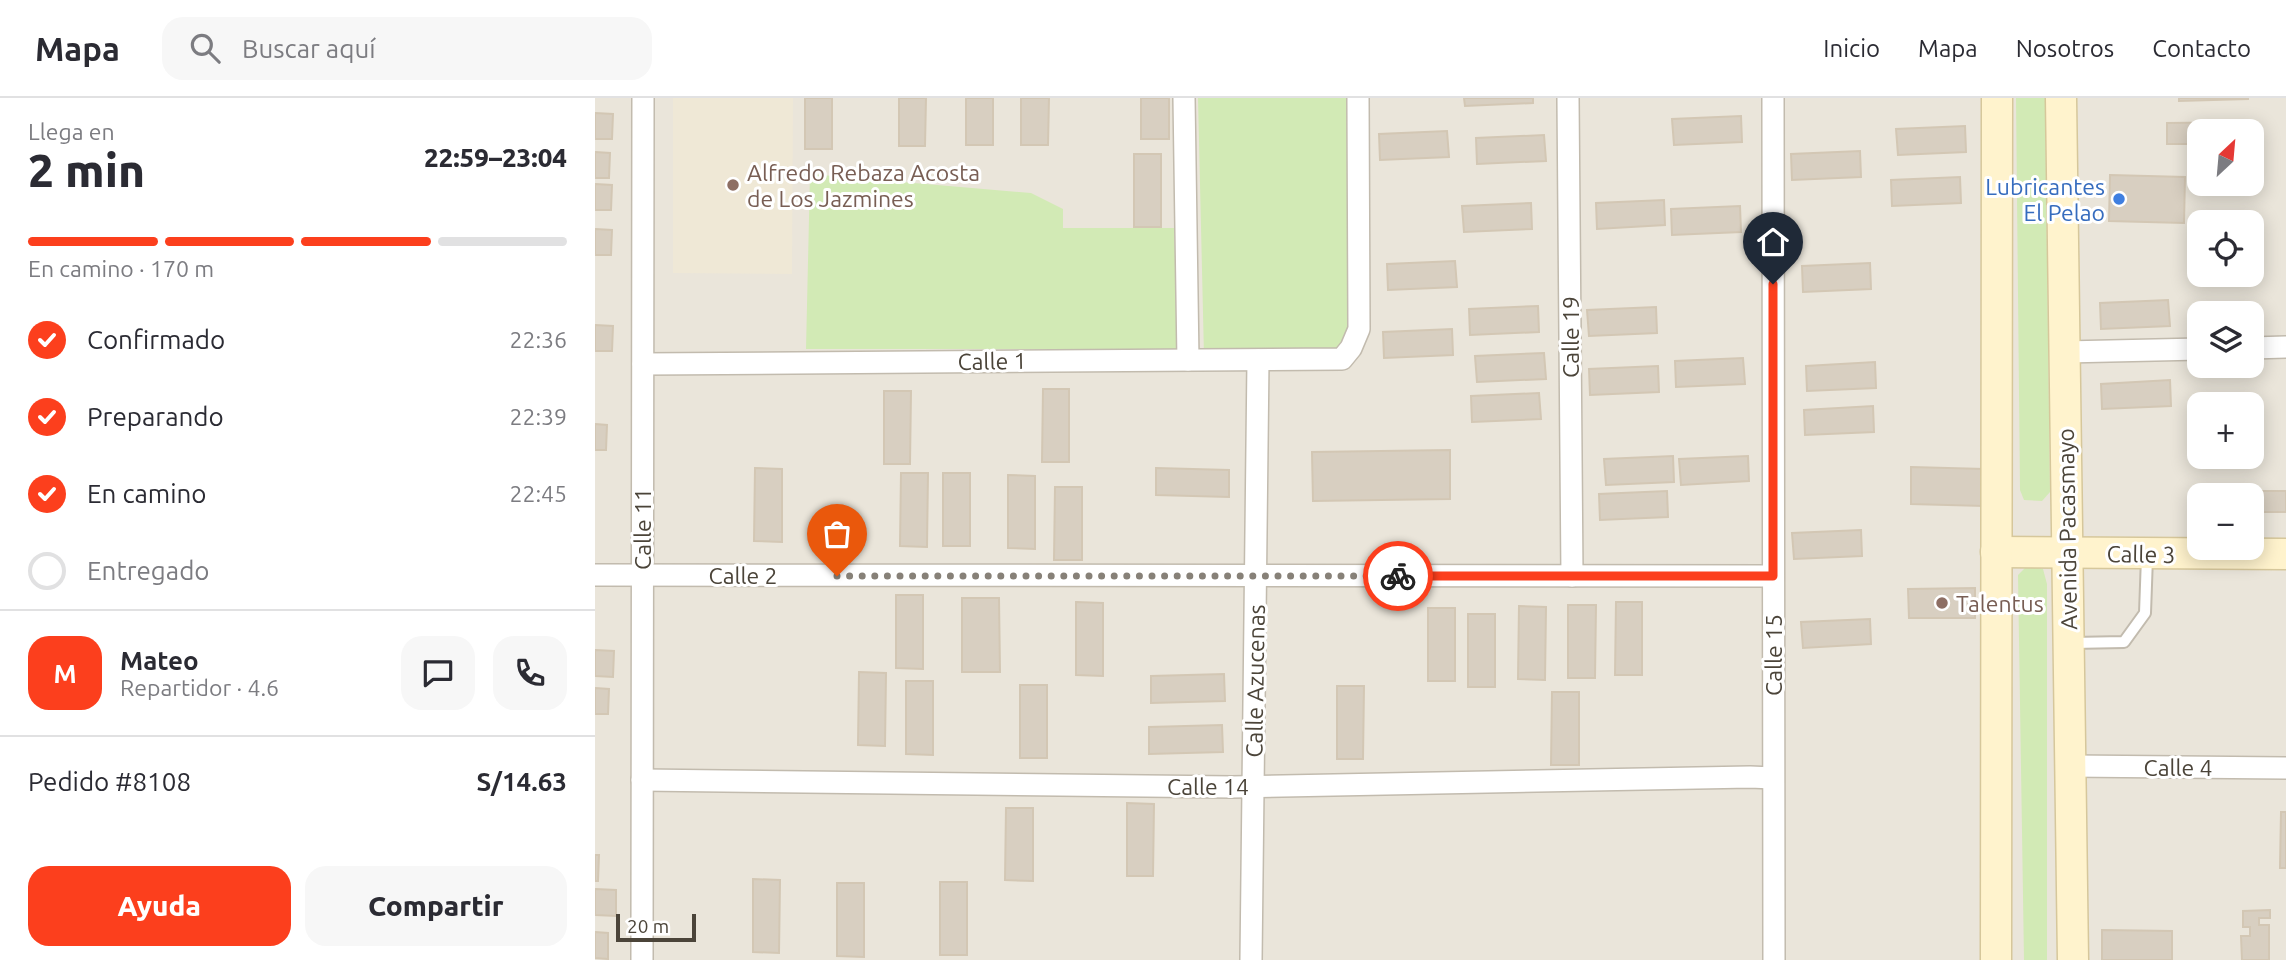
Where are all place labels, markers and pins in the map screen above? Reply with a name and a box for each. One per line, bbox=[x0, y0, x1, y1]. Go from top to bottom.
place label: Alfredo Rebaza Acosta de Los Jazmines bbox=[747, 160, 980, 211]
place label: Lubricantes El Pelao bbox=[1985, 174, 2105, 225]
marker: Alfredo Rebaza Acosta de Los Jazmines bbox=[725, 177, 741, 193]
marker: Lubricantes El Pelao bbox=[2111, 191, 2127, 207]
pin bbox=[1743, 212, 1803, 284]
pin bbox=[807, 504, 867, 576]
place label: Talentus bbox=[1956, 591, 2044, 616]
marker: Talentus bbox=[1934, 595, 1950, 611]

